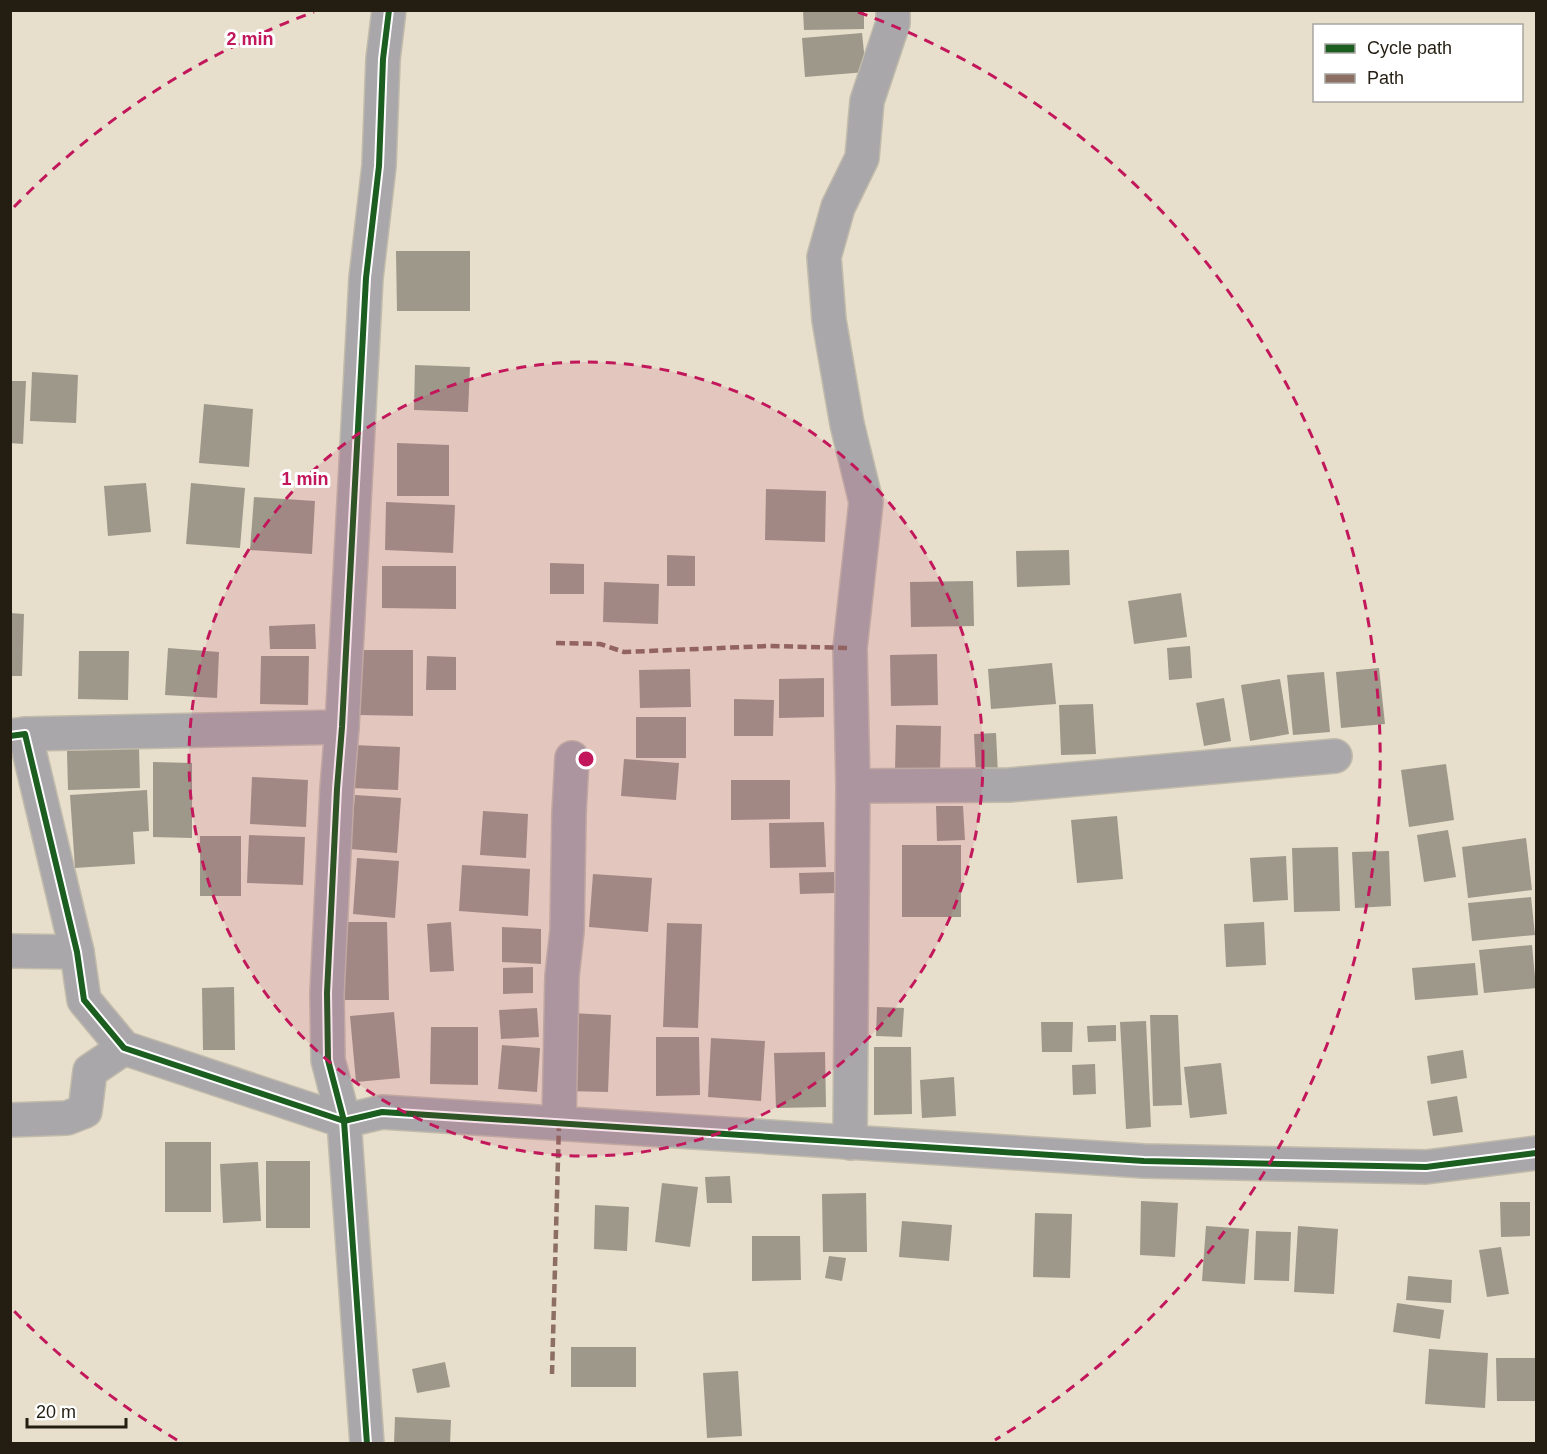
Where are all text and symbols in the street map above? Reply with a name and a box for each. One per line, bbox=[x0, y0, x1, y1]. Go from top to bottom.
legend bbox=[1313, 24, 1523, 102]
text: 2 min bbox=[226, 29, 274, 49]
text: Cycle path bbox=[1367, 38, 1452, 58]
text: Path bbox=[1367, 68, 1404, 88]
text: 1 min bbox=[281, 469, 329, 489]
centre of rings bbox=[576, 749, 596, 769]
scale bar bbox=[27, 1391, 126, 1429]
text: 20 m bbox=[36, 1402, 76, 1422]

